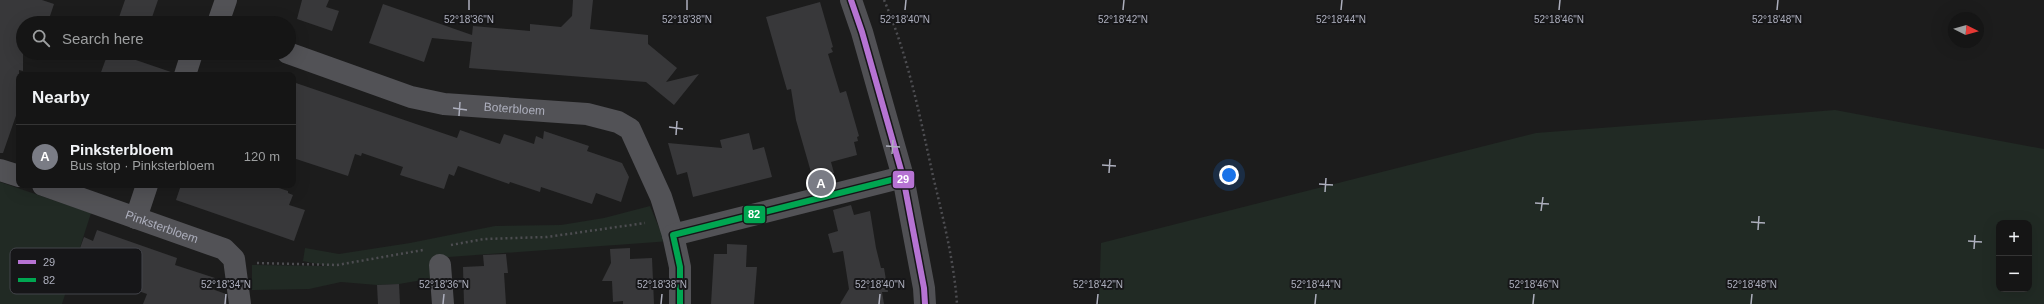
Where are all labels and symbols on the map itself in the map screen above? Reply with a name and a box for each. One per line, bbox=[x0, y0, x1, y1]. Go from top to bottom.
north arrow bbox=[1948, 12, 1984, 48]
text: 52°18'36"N bbox=[444, 14, 494, 25]
text: 52°18'38"N bbox=[662, 14, 712, 25]
text: 52°18'40"N bbox=[880, 14, 930, 25]
text: 52°18'42"N bbox=[1098, 14, 1148, 25]
text: 52°18'44"N bbox=[1316, 14, 1366, 25]
text: 52°18'46"N bbox=[1534, 14, 1584, 25]
text: 52°18'48"N bbox=[1752, 14, 1802, 25]
street label: Boterbloem bbox=[483, 100, 546, 118]
your location bbox=[1219, 165, 1239, 185]
pin: A bbox=[808, 168, 834, 198]
line badge: 29 bbox=[892, 170, 915, 189]
text: 29 bbox=[897, 173, 909, 185]
line badge: 82 bbox=[743, 205, 766, 224]
street label: Pinksterbloem bbox=[124, 208, 200, 246]
text: 82 bbox=[748, 208, 760, 220]
legend bbox=[10, 248, 142, 294]
text: 29 bbox=[43, 256, 55, 268]
text: 82 bbox=[43, 274, 55, 286]
text: 52°18'34"N bbox=[201, 279, 251, 290]
text: 52°18'36"N bbox=[419, 279, 469, 290]
text: 52°18'38"N bbox=[637, 279, 687, 290]
text: 52°18'40"N bbox=[855, 279, 905, 290]
text: 52°18'42"N bbox=[1073, 279, 1123, 290]
text: 52°18'44"N bbox=[1291, 279, 1341, 290]
text: 52°18'46"N bbox=[1509, 279, 1559, 290]
text: 52°18'48"N bbox=[1727, 279, 1777, 290]

